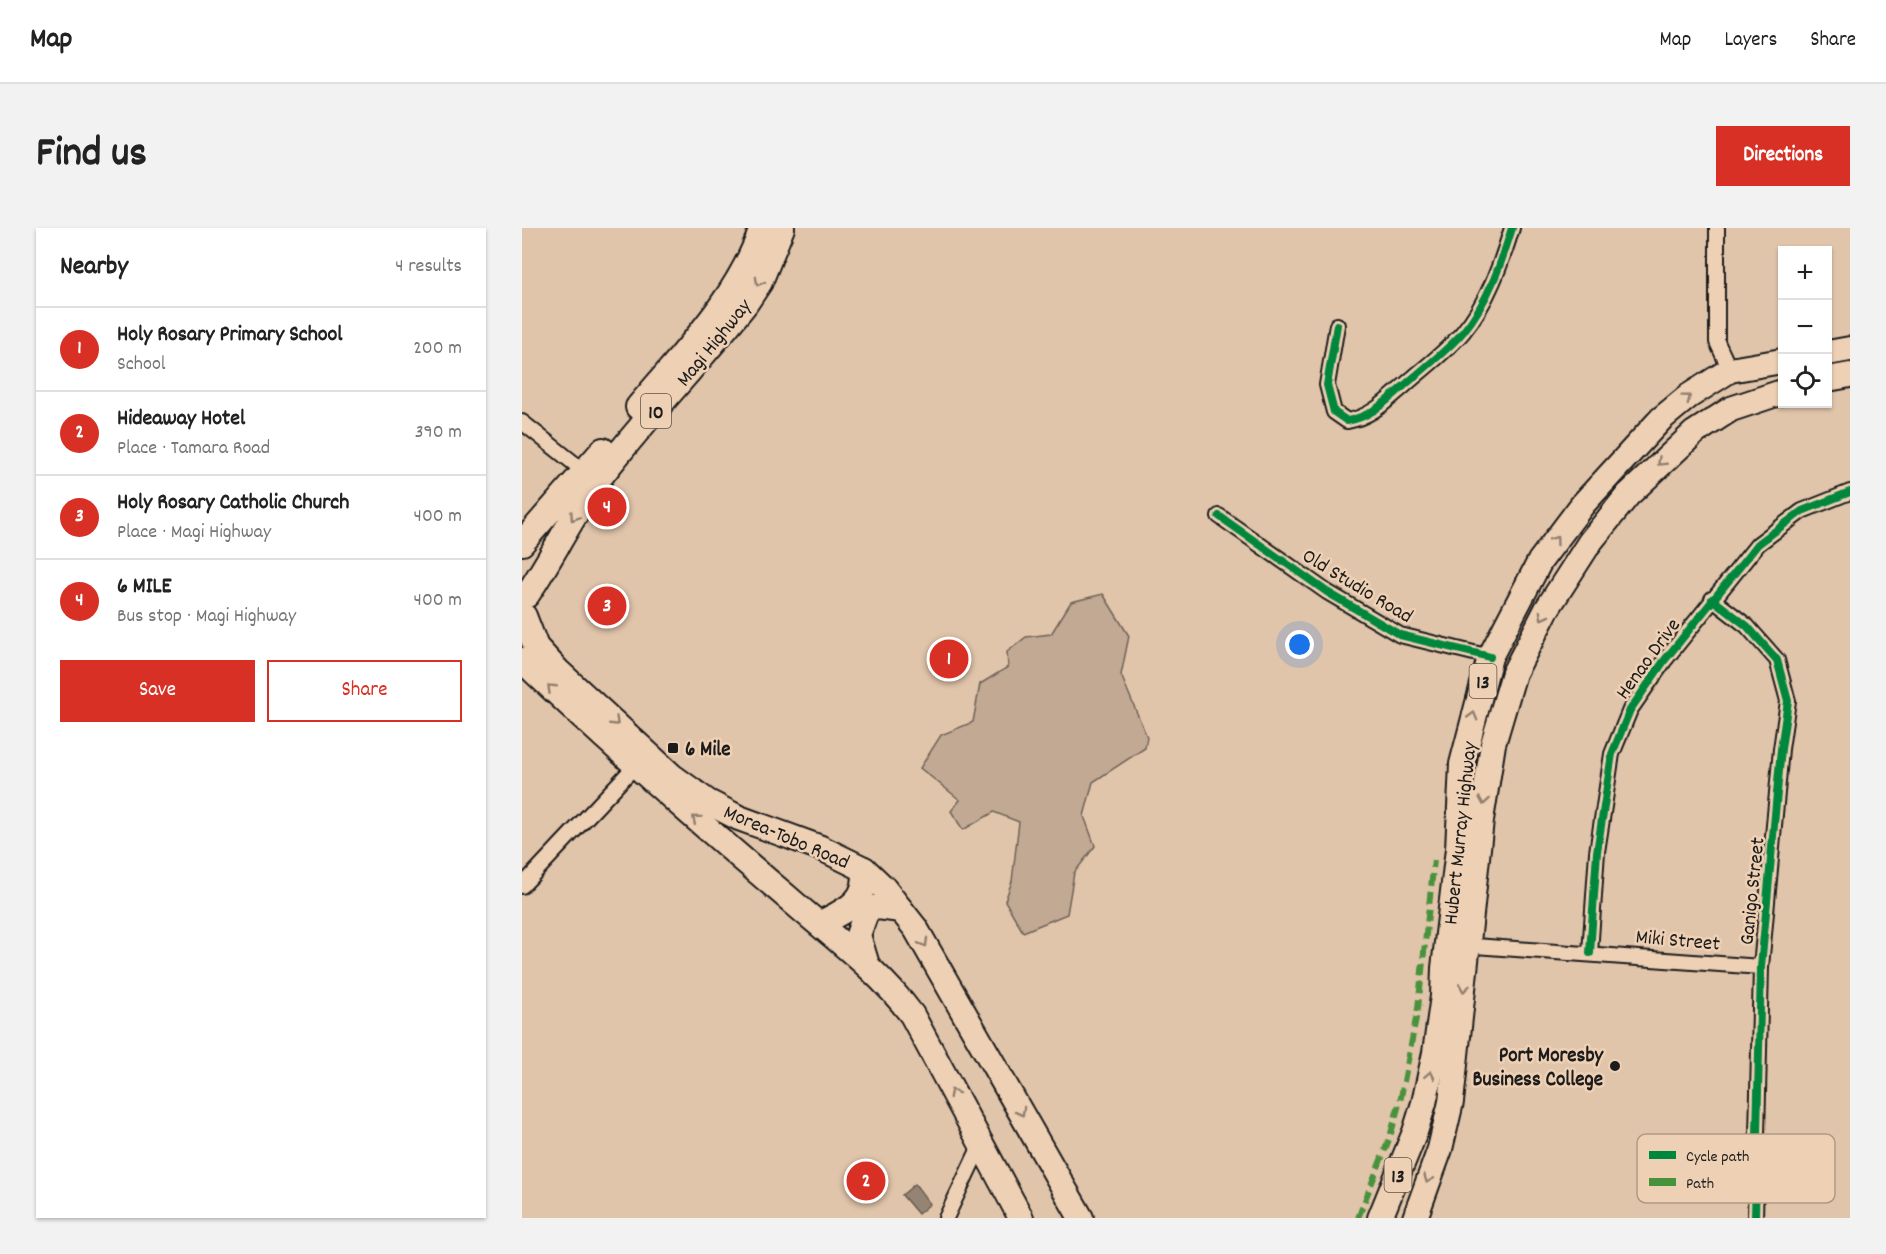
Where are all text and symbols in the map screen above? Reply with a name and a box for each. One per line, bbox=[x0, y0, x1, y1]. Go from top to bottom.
text: Map bbox=[30, 21, 72, 61]
text: Map bbox=[1660, 26, 1691, 56]
text: Layers bbox=[1724, 26, 1777, 56]
text: Share bbox=[1810, 26, 1856, 56]
text: Find us bbox=[36, 126, 147, 186]
button: Directions bbox=[1716, 126, 1850, 186]
map controls bbox=[1778, 246, 1832, 408]
button: + bbox=[1778, 246, 1832, 300]
text: Nearby bbox=[60, 249, 128, 286]
text: 4 results bbox=[395, 253, 462, 281]
one-way arrow bbox=[755, 275, 766, 286]
street label: Magi Highway bbox=[671, 293, 760, 394]
button: − bbox=[1778, 300, 1832, 354]
text: Holy Rosary Primary School bbox=[117, 320, 343, 351]
text: 1 bbox=[77, 335, 82, 363]
text: 200 m bbox=[413, 335, 462, 363]
text: School bbox=[117, 351, 166, 379]
button: locate bbox=[1778, 354, 1832, 408]
road number: 10 bbox=[641, 394, 671, 428]
one-way arrow bbox=[1681, 394, 1692, 405]
text: Hideaway Hotel bbox=[117, 404, 245, 435]
text: 2 bbox=[75, 419, 84, 447]
text: 390 m bbox=[415, 419, 462, 447]
text: Place · Tamara Road bbox=[117, 435, 270, 463]
one-way arrow bbox=[1657, 455, 1667, 466]
pin: 4 bbox=[588, 484, 626, 530]
text: Holy Rosary Catholic Church bbox=[117, 488, 349, 519]
text: 3 bbox=[75, 503, 84, 531]
text: 400 m bbox=[414, 503, 462, 531]
one-way arrow bbox=[570, 510, 581, 521]
text: Place · Magi Highway bbox=[117, 519, 271, 547]
one-way arrow bbox=[1548, 536, 1559, 547]
street label: Old Studio Road bbox=[1295, 543, 1418, 633]
text: 6 MILE bbox=[117, 572, 172, 603]
pin: 3 bbox=[588, 584, 626, 628]
text: 4 bbox=[75, 587, 84, 615]
text: 400 m bbox=[414, 587, 462, 615]
text: Bus stop · Magi Highway bbox=[117, 603, 296, 631]
one-way arrow bbox=[1539, 610, 1550, 621]
street label: Henao Drive bbox=[1610, 613, 1689, 707]
your location bbox=[1285, 630, 1314, 659]
pin: 1 bbox=[930, 636, 968, 682]
button: Save bbox=[60, 660, 255, 722]
button: Share bbox=[267, 660, 462, 722]
road number: 13 bbox=[1470, 664, 1496, 698]
one-way arrow bbox=[548, 684, 559, 695]
one-way arrow bbox=[1466, 711, 1478, 722]
one-way arrow bbox=[607, 715, 618, 726]
place label: 6 Mile bbox=[685, 736, 731, 766]
street label: Hubert Murray Highway bbox=[1437, 740, 1487, 926]
marker: 6 Mile bbox=[666, 741, 680, 755]
one-way arrow bbox=[1478, 795, 1491, 805]
street label: Morea-Tobo Road bbox=[718, 799, 853, 879]
one-way arrow bbox=[692, 815, 703, 826]
street label: Ganigo Street bbox=[1733, 836, 1775, 947]
street label: Miki Street bbox=[1634, 923, 1721, 961]
one-way arrow bbox=[917, 937, 928, 947]
one-way arrow bbox=[1458, 983, 1470, 992]
place label: Port Moresby Business College bbox=[1472, 1042, 1604, 1096]
marker: Port Moresby Business College bbox=[1608, 1059, 1622, 1073]
one-way arrow bbox=[1423, 1071, 1436, 1081]
one-way arrow bbox=[948, 1088, 960, 1099]
one-way arrow bbox=[1014, 1106, 1025, 1116]
legend bbox=[1637, 1134, 1835, 1203]
text: Cycle path bbox=[1686, 1146, 1749, 1169]
pin: 2 bbox=[846, 1158, 886, 1204]
road number: 13 bbox=[1384, 1158, 1412, 1192]
one-way arrow bbox=[1423, 1173, 1436, 1183]
text: Path bbox=[1686, 1173, 1714, 1196]

